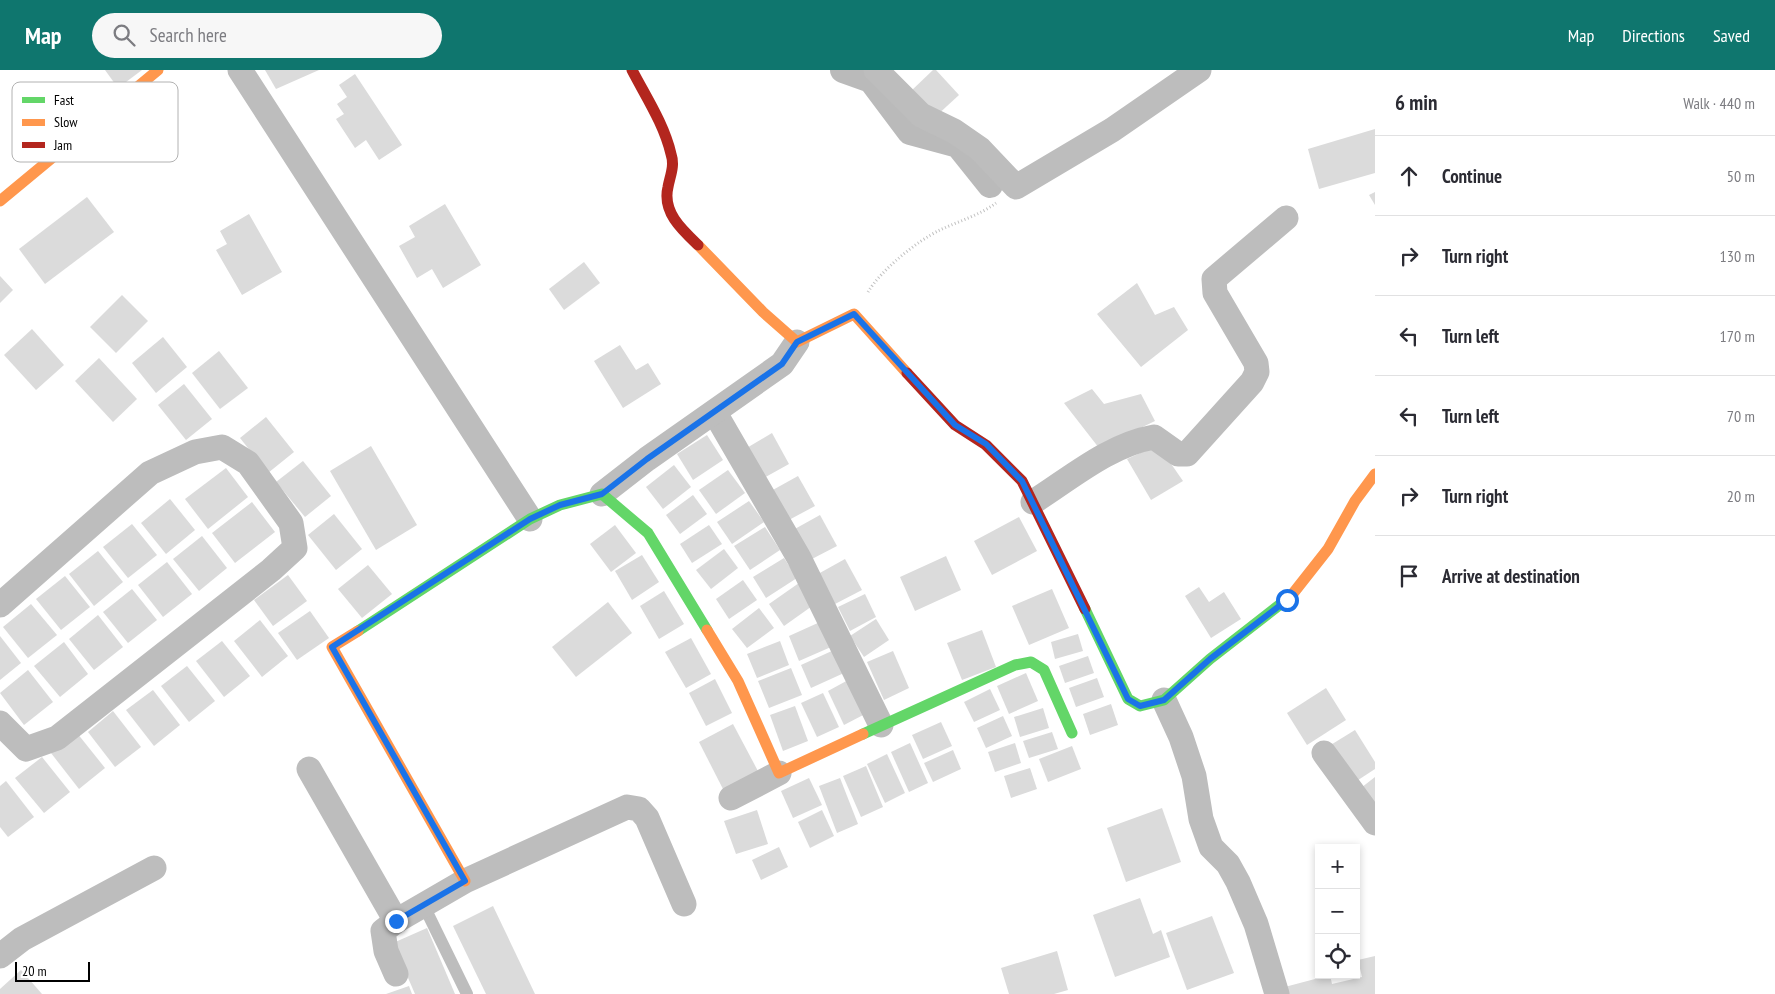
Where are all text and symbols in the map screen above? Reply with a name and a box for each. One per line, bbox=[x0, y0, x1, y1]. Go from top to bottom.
search box bbox=[92, 13, 442, 58]
text: Map bbox=[25, 20, 62, 51]
icon: search bbox=[110, 21, 138, 49]
text: Search here bbox=[150, 23, 227, 47]
text: Map bbox=[1568, 24, 1594, 47]
text: Directions bbox=[1622, 24, 1685, 47]
text: Saved bbox=[1713, 24, 1750, 47]
legend bbox=[12, 82, 178, 162]
text: 6 min bbox=[1395, 89, 1437, 116]
text: Fast bbox=[54, 91, 74, 109]
text: Walk · 440 m bbox=[1683, 93, 1755, 113]
text: Slow bbox=[54, 113, 78, 131]
text: Jam bbox=[53, 136, 72, 154]
icon: ahead bbox=[1395, 162, 1423, 190]
text: Continue bbox=[1442, 164, 1502, 188]
text: 50 m bbox=[1727, 166, 1755, 186]
icon: right bbox=[1395, 242, 1423, 270]
text: Turn right bbox=[1442, 244, 1508, 268]
text: 130 m bbox=[1720, 246, 1755, 266]
icon: left bbox=[1395, 322, 1423, 350]
text: Turn left bbox=[1442, 324, 1499, 348]
text: 170 m bbox=[1720, 326, 1755, 346]
icon: left bbox=[1395, 402, 1423, 430]
text: Turn left bbox=[1442, 404, 1499, 428]
text: 70 m bbox=[1727, 406, 1755, 426]
icon: right bbox=[1395, 482, 1423, 510]
text: Turn right bbox=[1442, 484, 1508, 508]
text: 20 m bbox=[1727, 486, 1755, 506]
icon: arrive bbox=[1395, 562, 1423, 590]
text: Arrive at destination bbox=[1442, 564, 1580, 588]
route start bbox=[1276, 589, 1299, 612]
map controls bbox=[1315, 844, 1360, 979]
button: + bbox=[1315, 844, 1360, 889]
button: − bbox=[1315, 889, 1360, 934]
route end bbox=[385, 910, 408, 933]
button: locate bbox=[1315, 934, 1360, 979]
scale bar bbox=[15, 959, 90, 982]
text: 20 m bbox=[22, 962, 47, 980]

